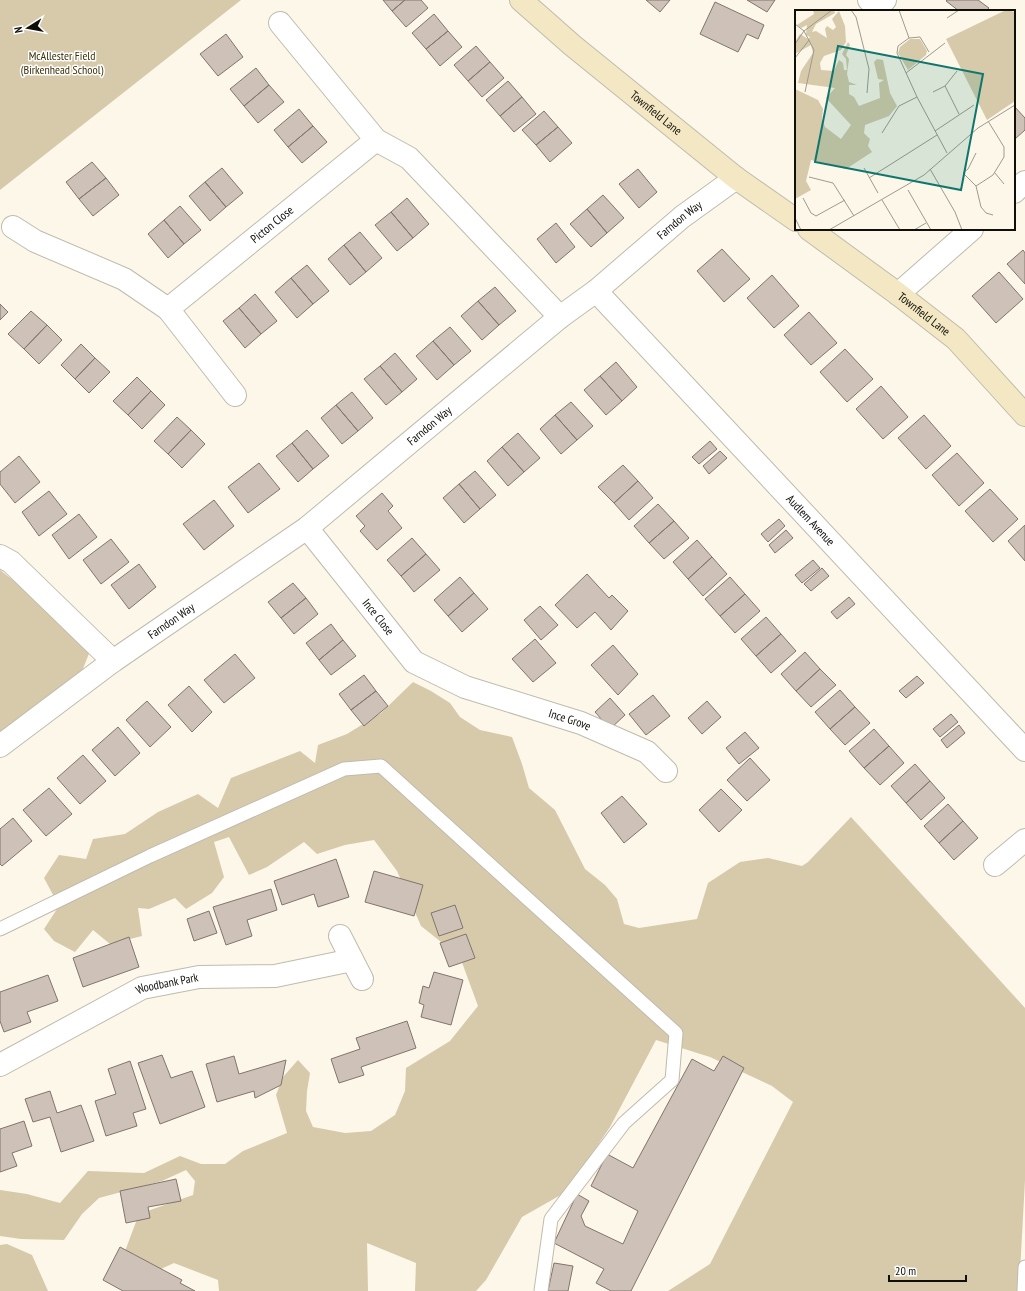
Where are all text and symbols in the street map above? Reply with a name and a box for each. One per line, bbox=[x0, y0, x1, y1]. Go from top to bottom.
north arrow bbox=[8, 8, 48, 48]
inset map bbox=[795, 10, 1015, 230]
text: N bbox=[11, 26, 26, 34]
park label: McAllester Field (Birkenhead School) bbox=[21, 48, 103, 77]
street label: Townfield Lane bbox=[627, 87, 685, 138]
street label: Farndon Way bbox=[654, 197, 705, 242]
street label: Picton Close bbox=[247, 202, 296, 246]
street label: Townfield Lane bbox=[895, 289, 953, 339]
street label: Farndon Way bbox=[404, 402, 455, 448]
street label: Audlem Avenue bbox=[783, 491, 838, 549]
street label: Ince Close bbox=[360, 596, 398, 638]
street label: Farndon Way bbox=[145, 599, 198, 642]
street label: Ince Grove bbox=[547, 705, 593, 733]
street label: Woodbank Park bbox=[133, 969, 200, 997]
scale bar bbox=[889, 1257, 966, 1283]
text: 20 m bbox=[895, 1263, 916, 1278]

